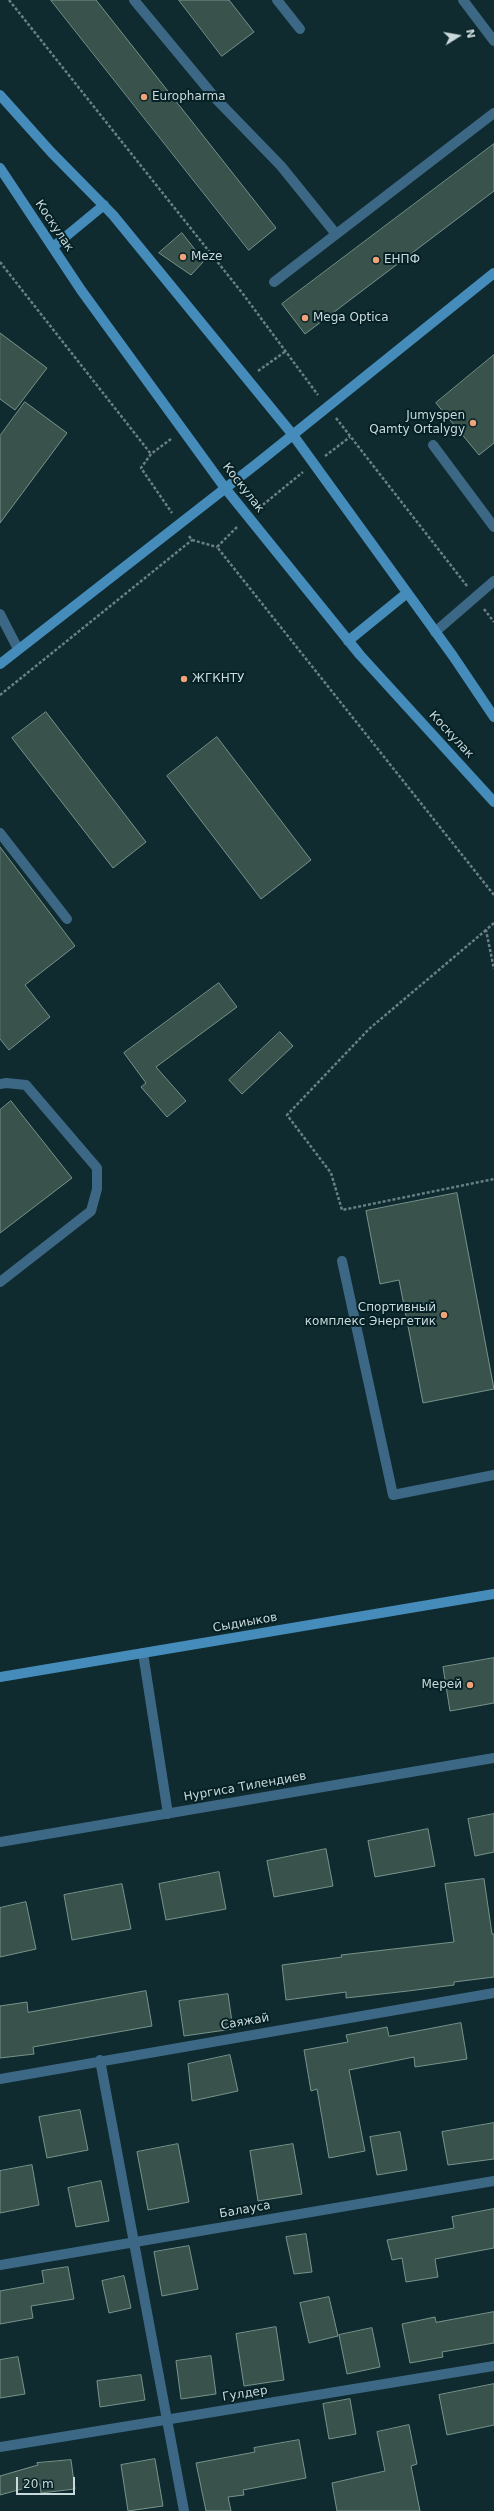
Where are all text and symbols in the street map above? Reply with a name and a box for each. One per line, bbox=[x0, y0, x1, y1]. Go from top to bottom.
north arrow bbox=[438, 16, 478, 56]
text: N bbox=[463, 28, 478, 39]
place label: Europharma bbox=[152, 90, 226, 104]
marker: Europharma bbox=[139, 92, 149, 102]
street label: Коскулак bbox=[32, 197, 76, 255]
place label: Meze bbox=[191, 250, 222, 264]
marker: Meze bbox=[178, 252, 188, 262]
place label: ЕНПФ bbox=[384, 253, 420, 267]
marker: ЕНПФ bbox=[371, 255, 381, 265]
place label: Mega Optica bbox=[313, 311, 389, 325]
marker: Mega Optica bbox=[300, 313, 310, 323]
place label: Jumyspen Qamty Ortalygy bbox=[369, 409, 465, 437]
marker: Jumyspen Qamty Ortalygy bbox=[468, 418, 478, 428]
street label: Коскулак bbox=[219, 460, 267, 516]
place label: ЖГКНТУ bbox=[192, 672, 244, 686]
marker: ЖГКНТУ bbox=[179, 674, 189, 684]
street label: Коскулак bbox=[426, 708, 476, 762]
place label: Спортивный комплекс Энергетик bbox=[305, 1301, 436, 1329]
marker: Спортивный комплекс Энергетик bbox=[439, 1310, 449, 1320]
street label: Сыдиыков bbox=[212, 1610, 278, 1636]
place label: Мерей bbox=[421, 1678, 462, 1692]
marker: Мерей bbox=[465, 1680, 475, 1690]
street label: Нургиса Тилендиев bbox=[183, 1769, 307, 1805]
street label: Саяжай bbox=[220, 2011, 270, 2033]
street label: Балауса bbox=[218, 2198, 272, 2222]
street label: Гулдер bbox=[221, 2383, 269, 2405]
scale bar bbox=[18, 2469, 77, 2495]
text: 20 m bbox=[23, 2477, 54, 2491]

